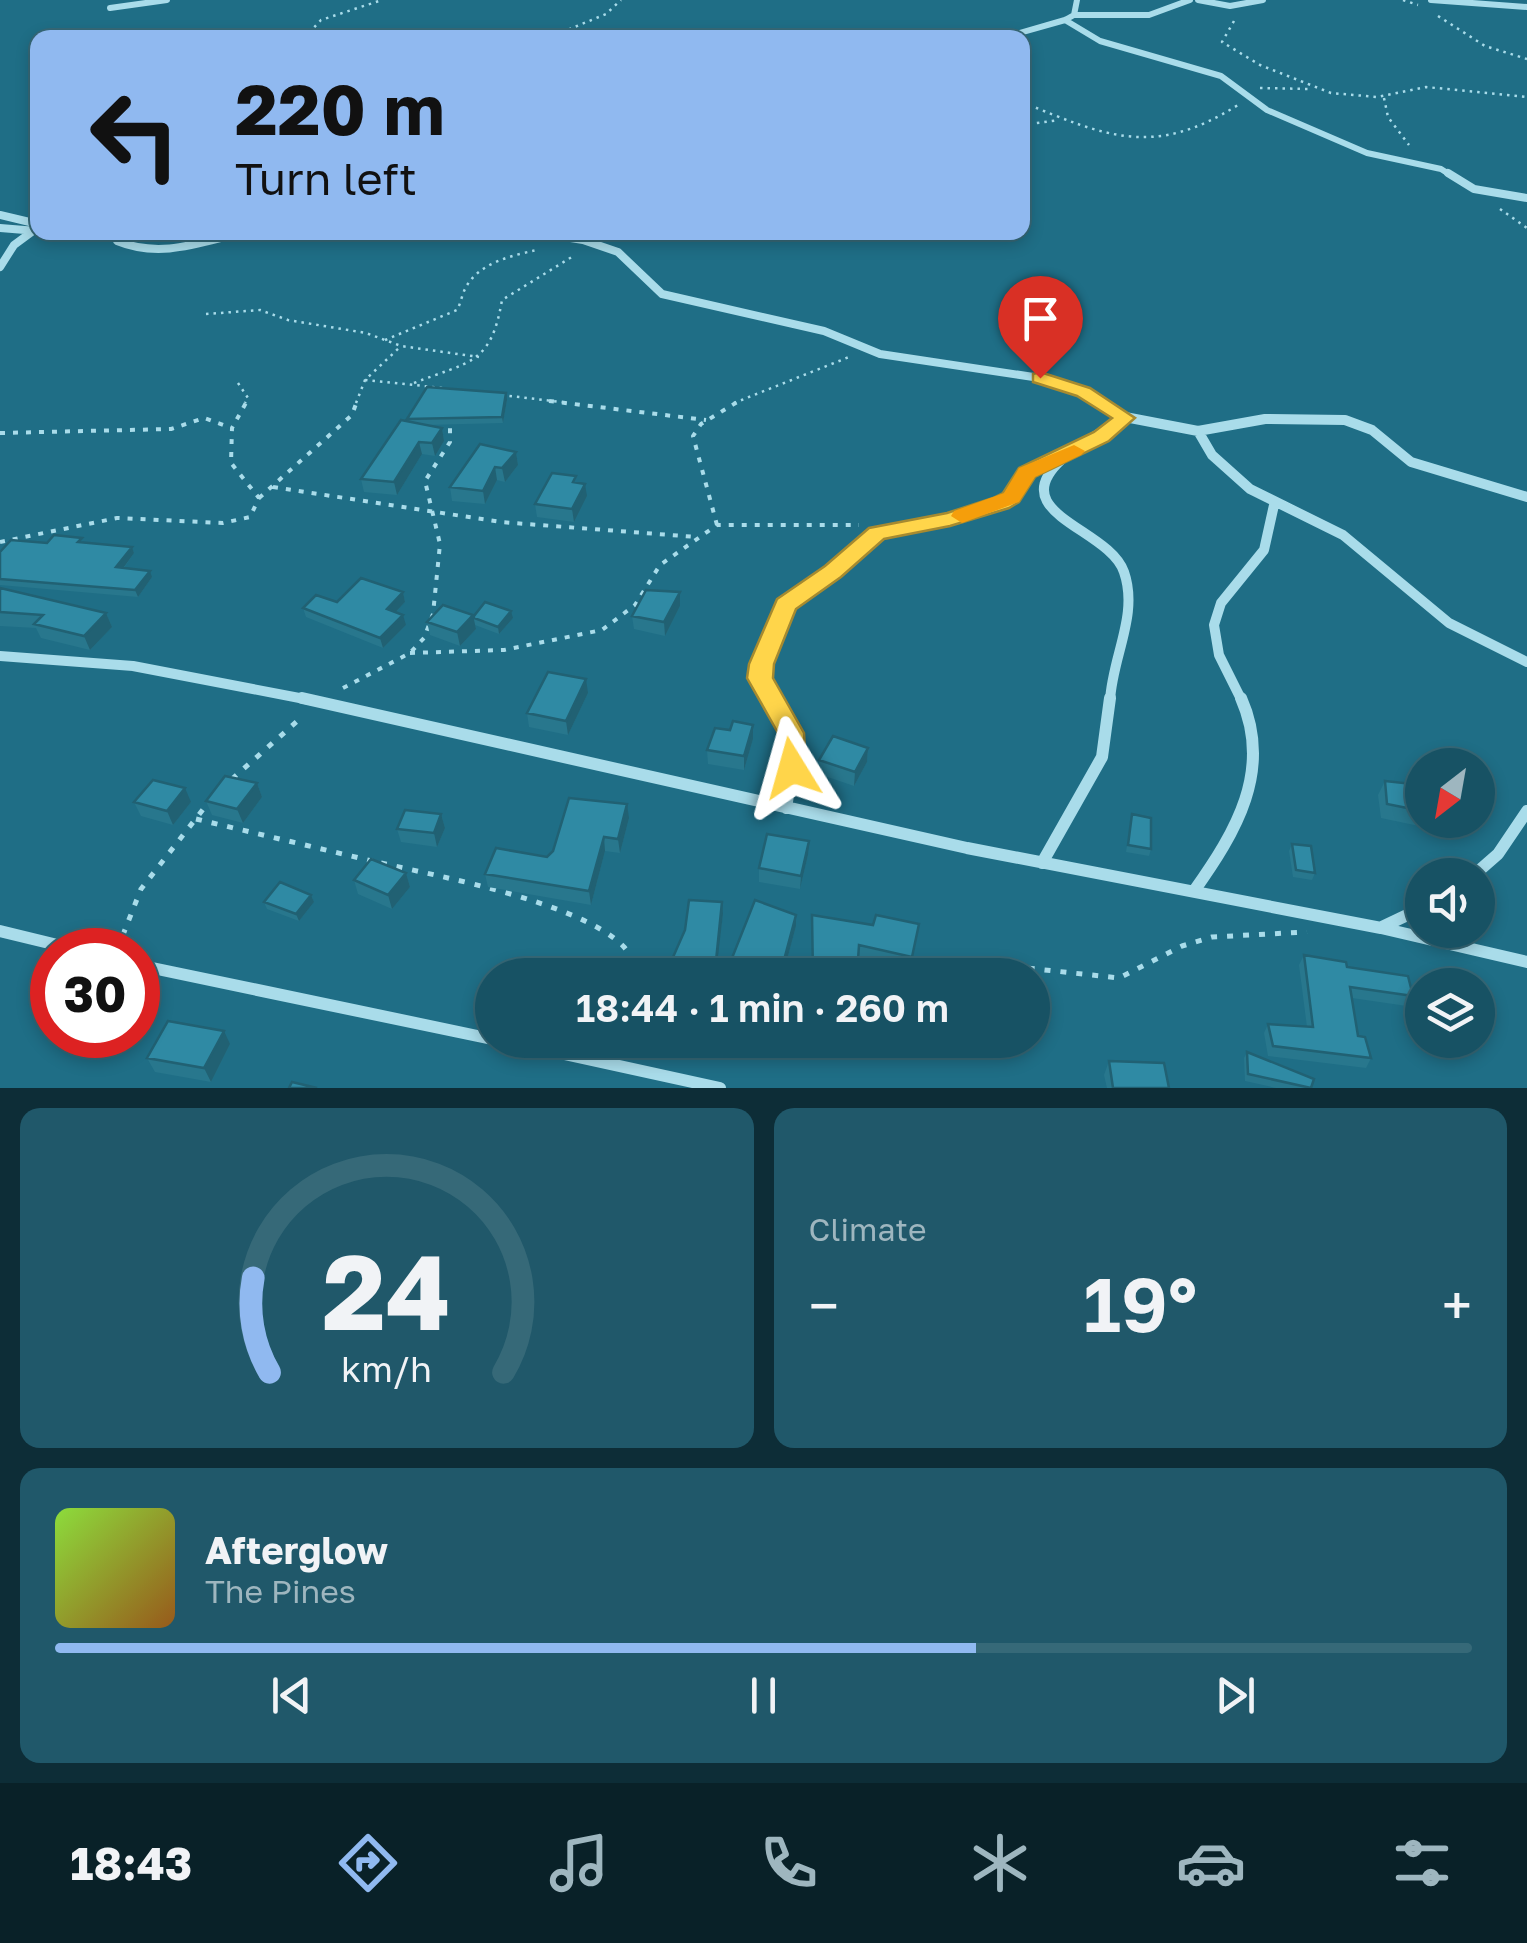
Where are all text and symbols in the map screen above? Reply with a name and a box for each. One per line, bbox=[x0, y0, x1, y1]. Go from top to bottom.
text: 220 m bbox=[235, 66, 445, 150]
icon: left bbox=[70, 70, 200, 200]
text: Turn left bbox=[235, 151, 417, 205]
pin bbox=[998, 276, 1083, 379]
icon: arrive bbox=[1013, 291, 1068, 346]
position arrow bbox=[740, 716, 844, 820]
north arrow bbox=[1405, 748, 1495, 838]
map controls bbox=[1405, 748, 1495, 1058]
button: sound bbox=[1405, 858, 1495, 948]
speed limit sign: 30 bbox=[30, 928, 160, 1058]
button: layers bbox=[1405, 968, 1495, 1058]
text: 18:44 · 1 min · 260 m bbox=[576, 985, 949, 1030]
text: Climate bbox=[809, 1210, 927, 1248]
text: 24 bbox=[323, 1228, 451, 1353]
text: 19° bbox=[1083, 1258, 1197, 1349]
text: − bbox=[809, 1272, 839, 1338]
text: + bbox=[1442, 1272, 1472, 1338]
text: km/h bbox=[341, 1347, 432, 1390]
text: Afterglow bbox=[205, 1527, 388, 1572]
text: The Pines bbox=[205, 1572, 356, 1610]
icon: previous bbox=[264, 1668, 319, 1723]
icon: pause bbox=[736, 1668, 791, 1723]
icon: next bbox=[1208, 1668, 1263, 1723]
icon: directions bbox=[333, 1828, 403, 1898]
icon: music bbox=[544, 1828, 614, 1898]
icon: phone bbox=[754, 1828, 824, 1898]
icon: climate bbox=[965, 1828, 1035, 1898]
icon: car bbox=[1176, 1828, 1246, 1898]
icon: filters bbox=[1387, 1828, 1457, 1898]
text: 18:43 bbox=[70, 1836, 192, 1890]

